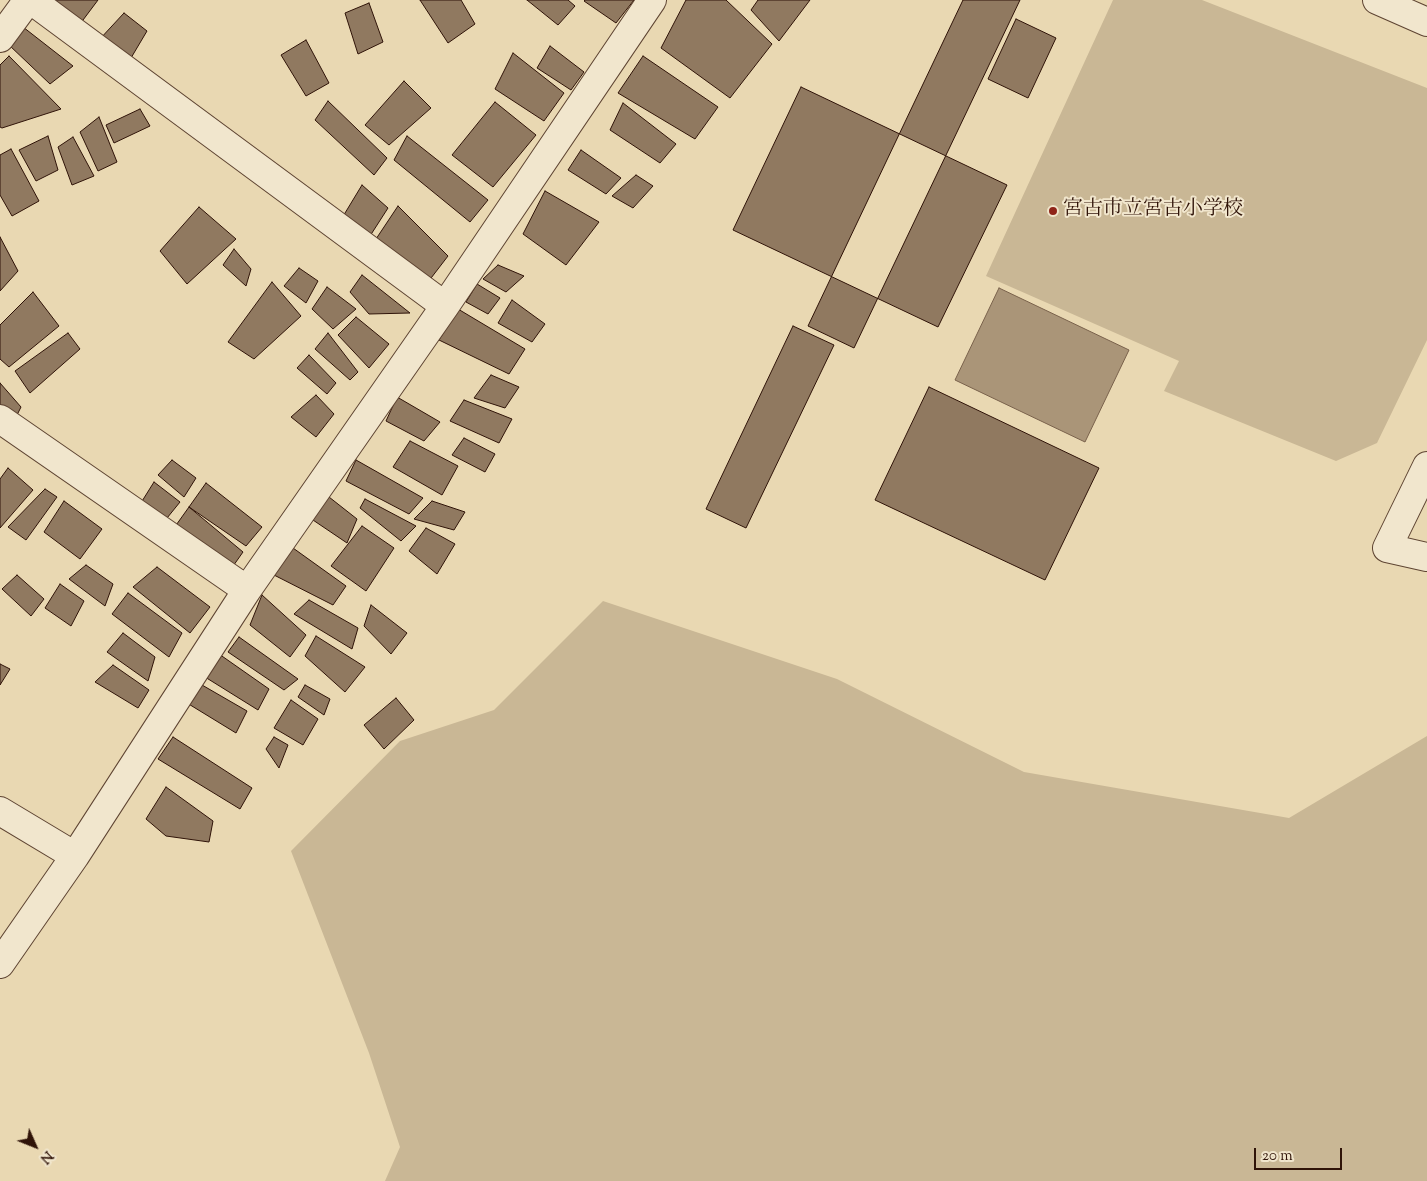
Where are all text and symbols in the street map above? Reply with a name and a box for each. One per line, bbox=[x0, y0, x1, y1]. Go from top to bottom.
place label: 宮古市立宮古小学校 bbox=[1063, 199, 1243, 223]
marker: 宮古市立宮古小学校 bbox=[1047, 205, 1059, 217]
north arrow bbox=[10, 1121, 60, 1171]
scale bar bbox=[1257, 1138, 1344, 1170]
text: N bbox=[35, 1145, 57, 1167]
text: 20 m bbox=[1262, 1146, 1293, 1167]

